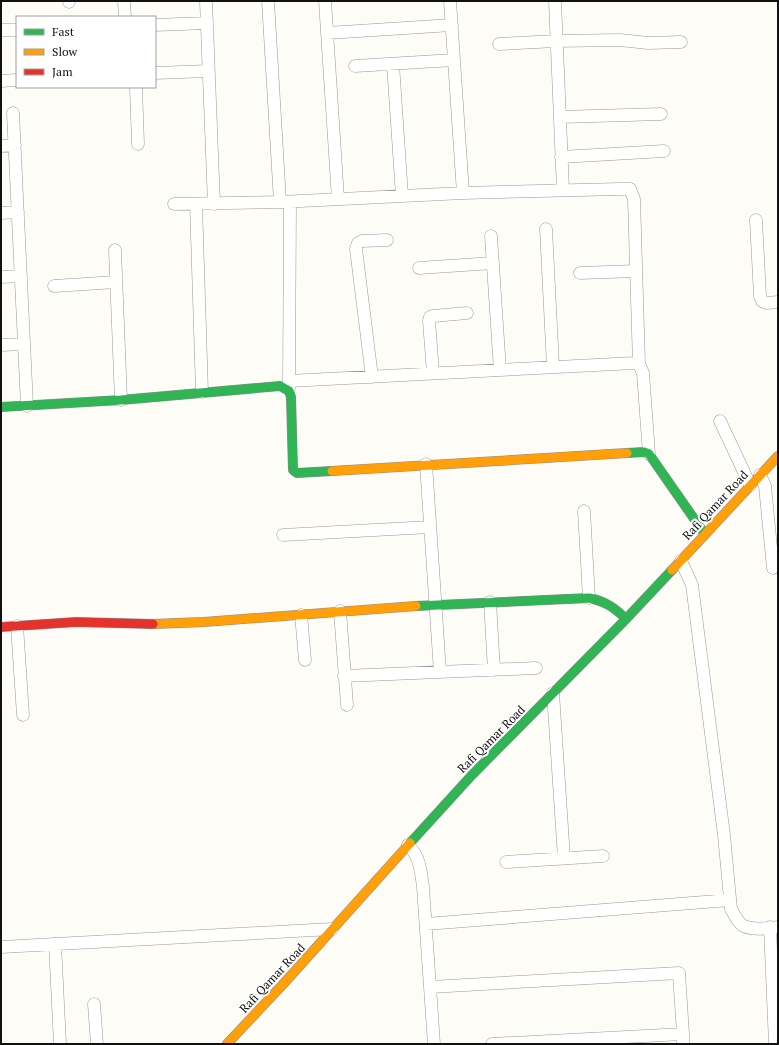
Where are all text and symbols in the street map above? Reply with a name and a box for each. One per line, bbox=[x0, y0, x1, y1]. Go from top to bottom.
legend bbox=[16, 16, 156, 88]
text: Fast bbox=[52, 24, 75, 39]
text: Slow bbox=[52, 44, 78, 59]
text: Jam bbox=[52, 64, 73, 79]
street label: Rafi Qamar Road bbox=[679, 467, 751, 543]
street label: Rafi Qamar Road bbox=[454, 702, 528, 776]
street label: Rafi Qamar Road bbox=[236, 940, 308, 1016]

